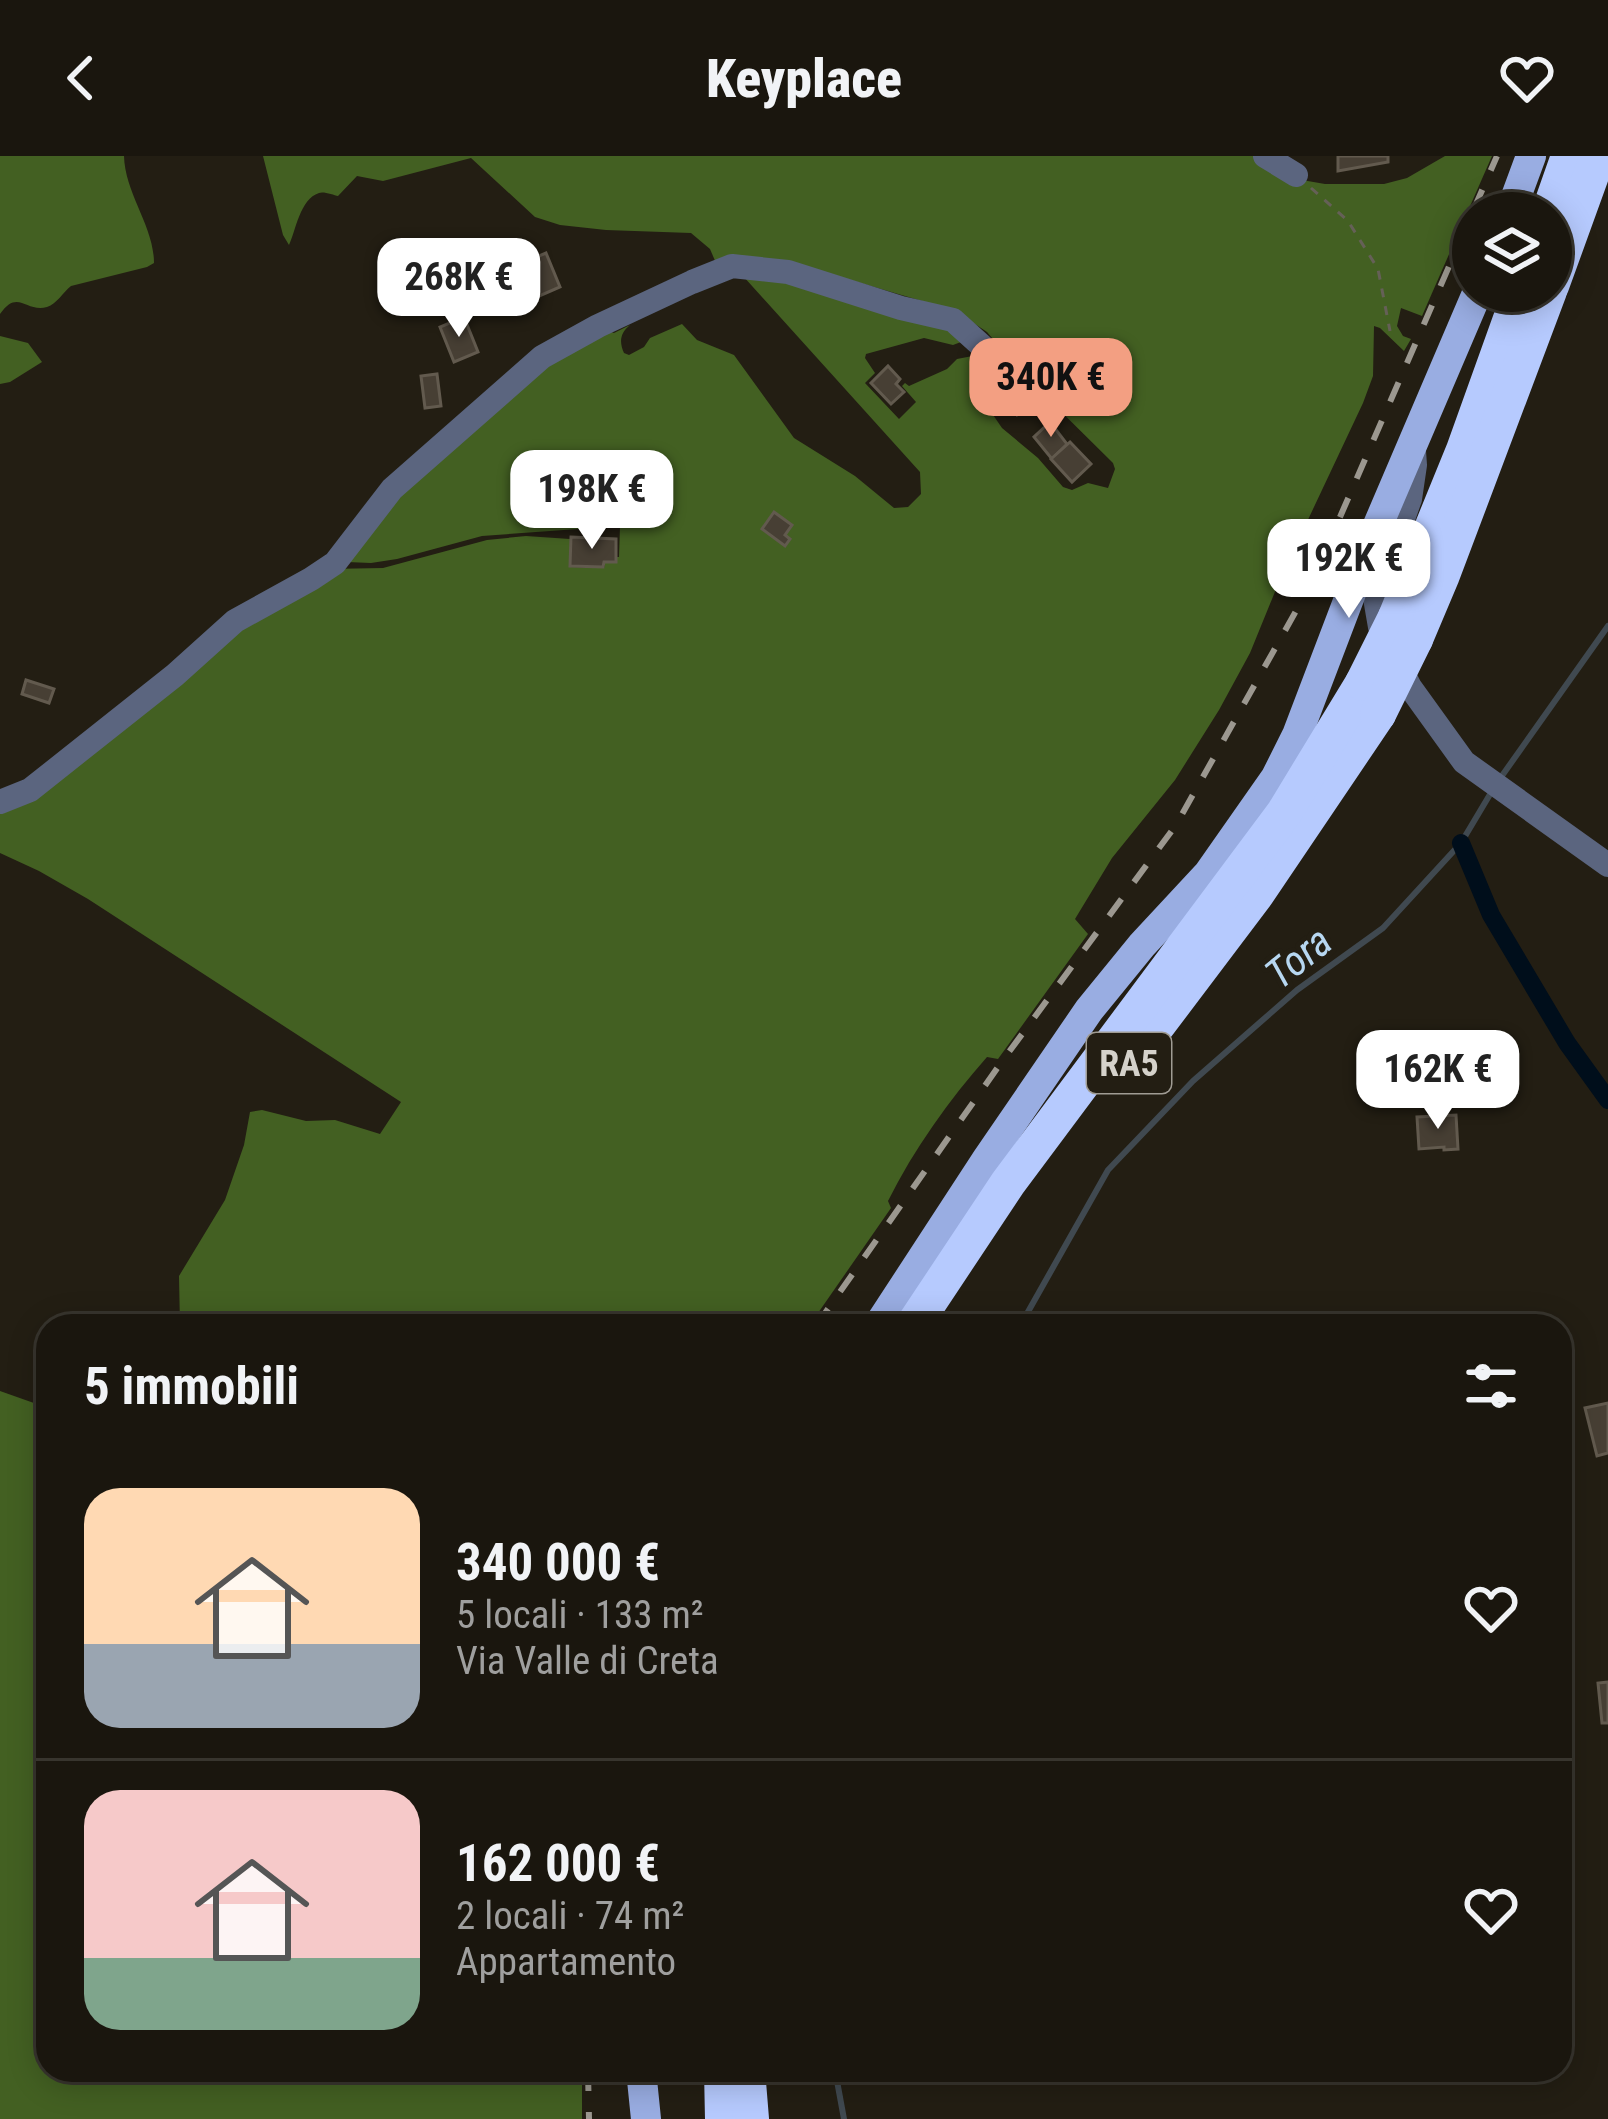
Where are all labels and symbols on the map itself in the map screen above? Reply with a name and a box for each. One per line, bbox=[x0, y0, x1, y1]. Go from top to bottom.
pin: 268K € bbox=[361, 238, 557, 340]
pin: 340K € bbox=[953, 338, 1149, 440]
pin: 198K € bbox=[494, 450, 690, 552]
pin: 192K € bbox=[1251, 519, 1447, 621]
water label: Tora bbox=[1255, 916, 1341, 999]
pin: 162K € bbox=[1340, 1030, 1536, 1132]
road number: RA5 bbox=[1087, 1033, 1171, 1093]

